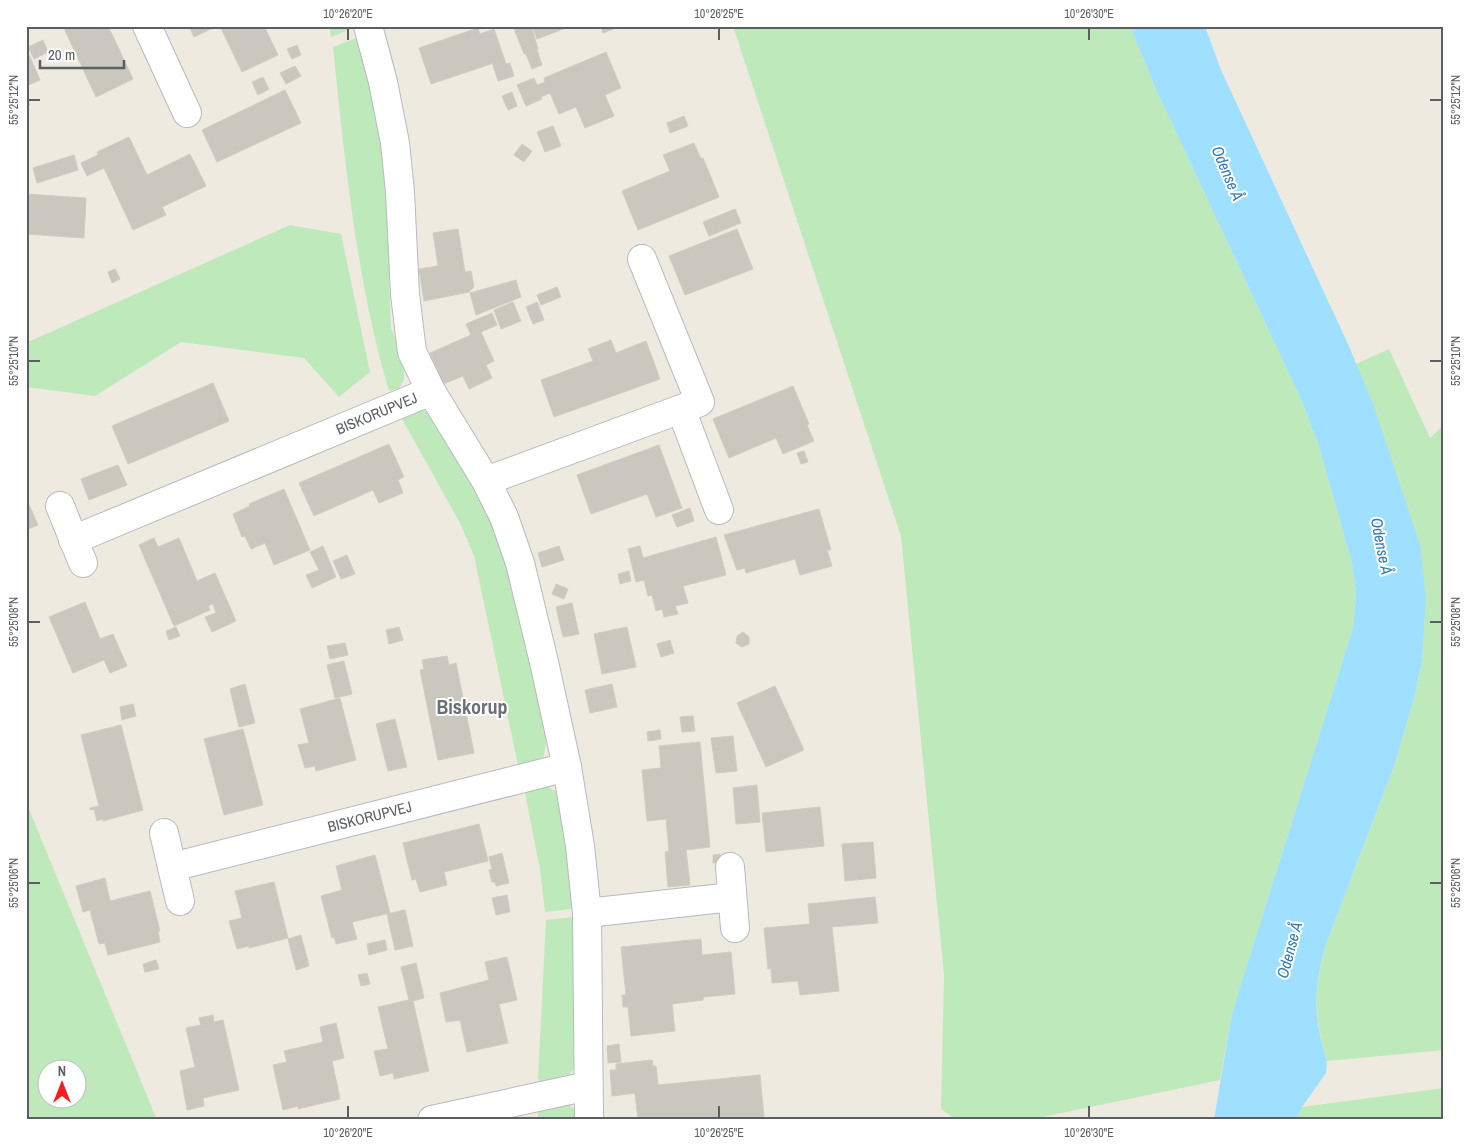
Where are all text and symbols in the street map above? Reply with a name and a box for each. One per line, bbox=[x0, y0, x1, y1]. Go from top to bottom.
text: 10°26'20"E bbox=[323, 6, 373, 22]
text: 10°26'25"E bbox=[694, 6, 744, 22]
text: 10°26'30"E bbox=[1064, 6, 1114, 22]
scale bar bbox=[40, 38, 124, 70]
text: 20 m bbox=[48, 44, 75, 65]
text: 55°25'12"N bbox=[6, 75, 22, 125]
text: 55°25'12"N bbox=[1448, 75, 1464, 125]
water label: Odense Å bbox=[1207, 142, 1249, 204]
text: 55°25'10"N bbox=[6, 336, 22, 386]
text: 55°25'10"N bbox=[1448, 336, 1464, 386]
street label: BISKORUPVEJ bbox=[333, 387, 420, 439]
water label: Odense Å bbox=[1366, 516, 1398, 577]
text: 55°25'08"N bbox=[6, 597, 22, 647]
text: 55°25'08"N bbox=[1448, 597, 1464, 647]
district label: Biskorup bbox=[436, 693, 508, 720]
street label: BISKORUPVEJ bbox=[325, 796, 414, 837]
text: 55°25'06"N bbox=[6, 858, 22, 908]
text: 55°25'06"N bbox=[1448, 858, 1464, 908]
water label: Odense Å bbox=[1271, 919, 1307, 981]
north arrow bbox=[38, 1058, 88, 1108]
text: N bbox=[58, 1062, 66, 1080]
text: 10°26'20"E bbox=[323, 1125, 373, 1141]
text: 10°26'25"E bbox=[694, 1125, 744, 1141]
text: 10°26'30"E bbox=[1064, 1125, 1114, 1141]

